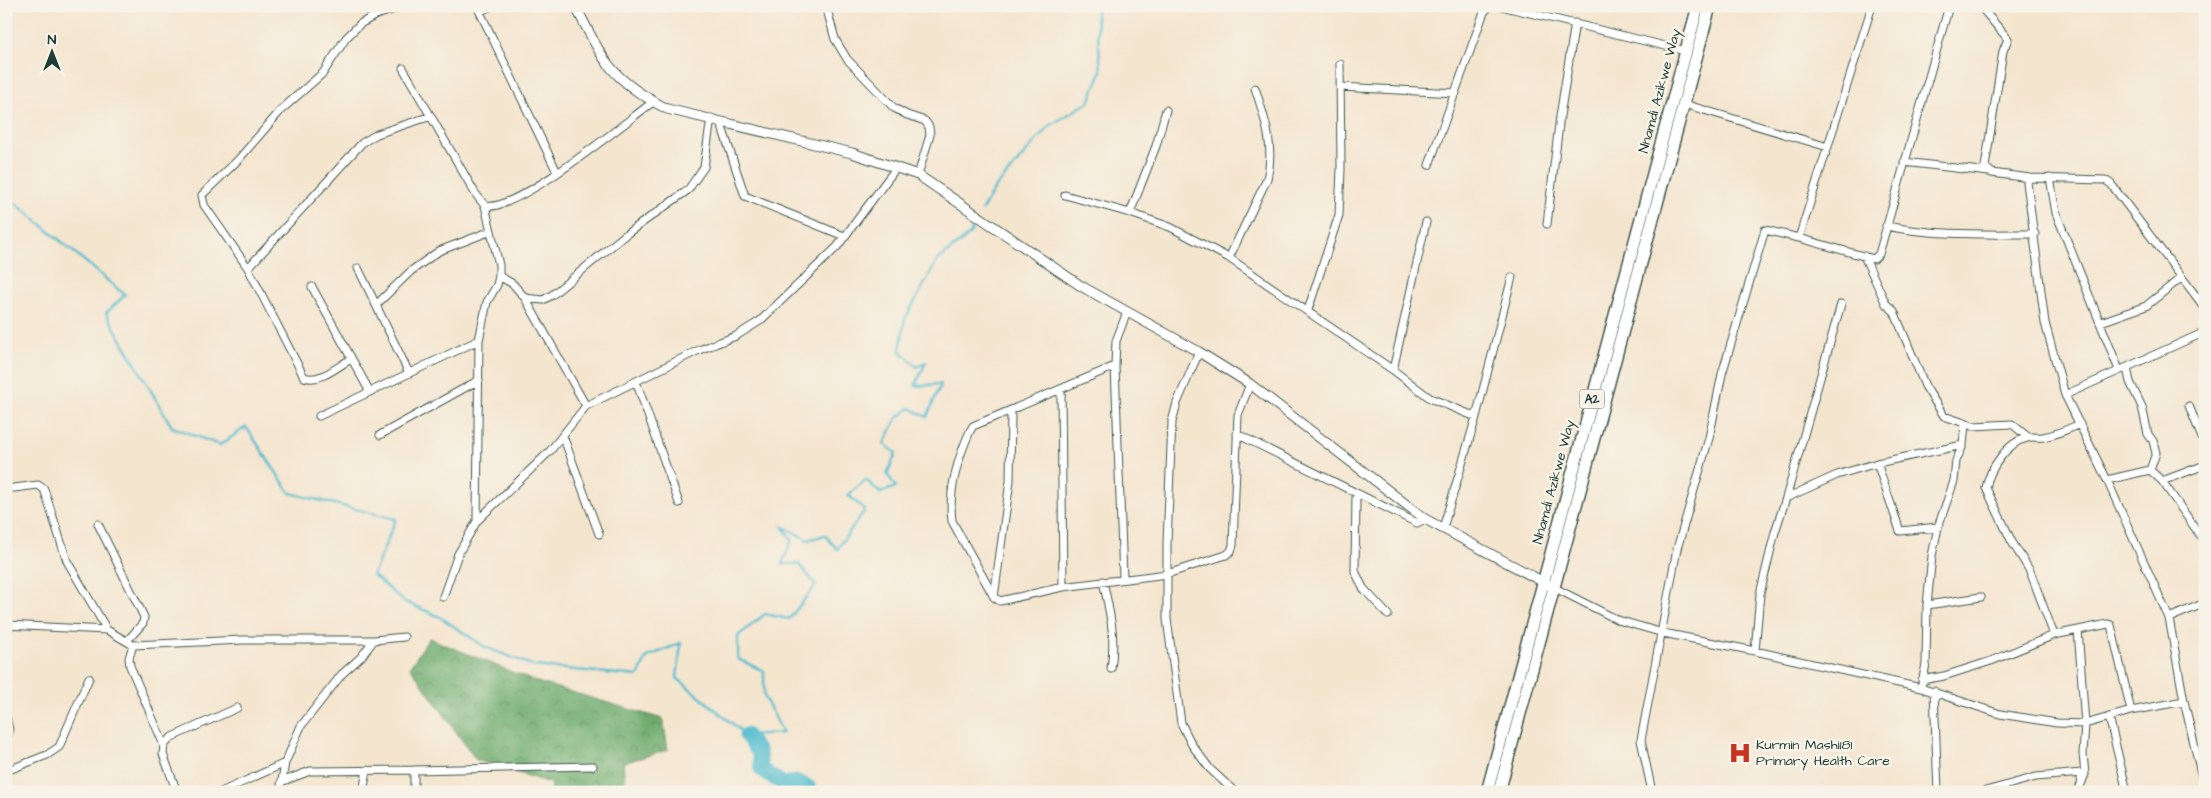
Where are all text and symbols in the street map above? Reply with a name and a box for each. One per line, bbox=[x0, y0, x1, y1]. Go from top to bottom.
street label: Nnamdi Azikwe Way bbox=[1634, 26, 1686, 155]
north arrow bbox=[28, 28, 78, 78]
text: N bbox=[48, 30, 57, 50]
road number: A2 bbox=[1580, 389, 1604, 408]
street label: Nnamdi Azikwe Way bbox=[1528, 417, 1580, 546]
place label: Kurmin Mashi181 Primary Health Care bbox=[1756, 735, 1890, 771]
hospital icon: Kurmin Mashi181 Primary Health Care bbox=[1727, 740, 1753, 766]

